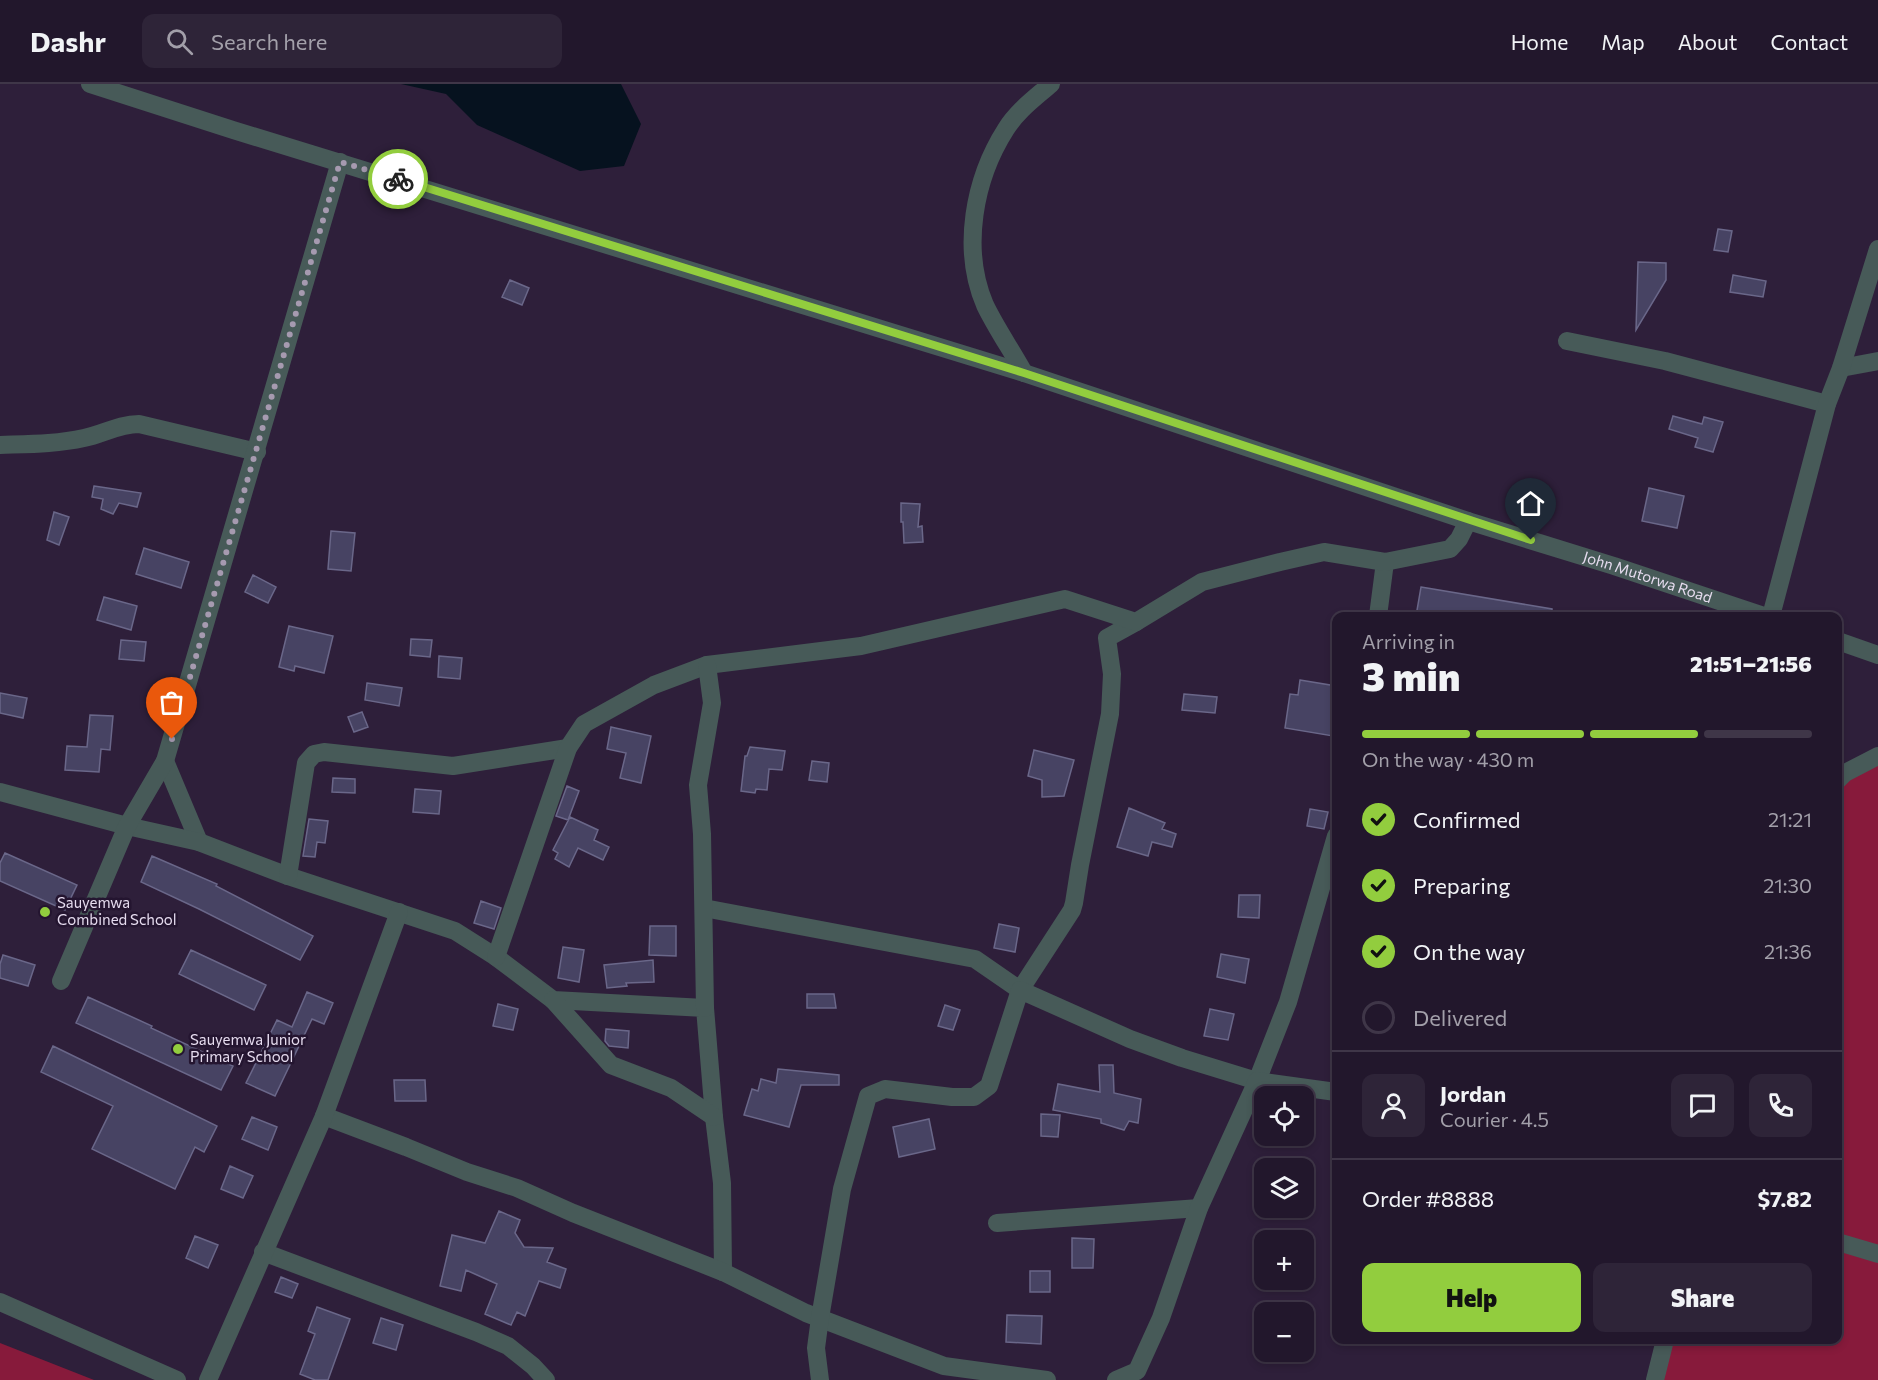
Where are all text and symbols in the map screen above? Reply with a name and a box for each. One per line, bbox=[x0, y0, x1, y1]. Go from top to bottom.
search box bbox=[142, 14, 562, 68]
text: Dashr bbox=[30, 24, 106, 58]
icon: search bbox=[163, 25, 196, 58]
text: Search here bbox=[211, 28, 327, 55]
text: Home bbox=[1511, 29, 1568, 54]
text: Map bbox=[1601, 29, 1645, 54]
text: About bbox=[1678, 29, 1737, 54]
text: Contact bbox=[1770, 29, 1848, 54]
courier bbox=[368, 149, 428, 209]
icon: bike bbox=[382, 163, 415, 196]
pin bbox=[1505, 478, 1556, 540]
icon: home bbox=[1514, 487, 1547, 520]
street label: John Mutorwa Road bbox=[1581, 547, 1715, 606]
text: Arriving in bbox=[1362, 629, 1455, 653]
text: 21:51–21:56 bbox=[1690, 650, 1812, 677]
text: 3 min bbox=[1362, 651, 1460, 699]
pin bbox=[146, 677, 197, 739]
icon: bag bbox=[155, 686, 188, 719]
text: On the way · 430 m bbox=[1362, 747, 1534, 771]
icon: check bbox=[1362, 803, 1395, 836]
text: Confirmed bbox=[1413, 806, 1520, 833]
text: 21:21 bbox=[1768, 807, 1812, 831]
icon: check bbox=[1362, 869, 1395, 902]
text: Preparing bbox=[1413, 872, 1510, 899]
text: 21:30 bbox=[1763, 873, 1812, 897]
place label: Sauyemwa Combined School bbox=[57, 893, 177, 928]
marker: Sauyemwa Combined School bbox=[38, 905, 52, 919]
icon: check bbox=[1362, 935, 1395, 968]
text: On the way bbox=[1413, 938, 1525, 965]
text: 21:36 bbox=[1764, 939, 1812, 963]
text: Delivered bbox=[1413, 1004, 1507, 1031]
place label: Sauyemwa Junior Primary School bbox=[190, 1030, 306, 1065]
marker: Sauyemwa Junior Primary School bbox=[171, 1042, 185, 1056]
button: person bbox=[1362, 1074, 1425, 1137]
button: chat bbox=[1671, 1074, 1734, 1137]
button: phone bbox=[1749, 1074, 1812, 1137]
text: Jordan bbox=[1440, 1080, 1506, 1107]
map controls bbox=[1254, 1086, 1314, 1362]
button: locate bbox=[1254, 1086, 1314, 1146]
text: Courier · 4.5 bbox=[1440, 1107, 1549, 1131]
button: layers bbox=[1254, 1158, 1314, 1218]
text: Order #8888 bbox=[1362, 1185, 1494, 1212]
text: $7.82 bbox=[1757, 1185, 1812, 1212]
button: + bbox=[1254, 1230, 1314, 1290]
button: Help bbox=[1362, 1263, 1581, 1332]
button: Share bbox=[1593, 1263, 1812, 1332]
button: − bbox=[1254, 1302, 1314, 1362]

